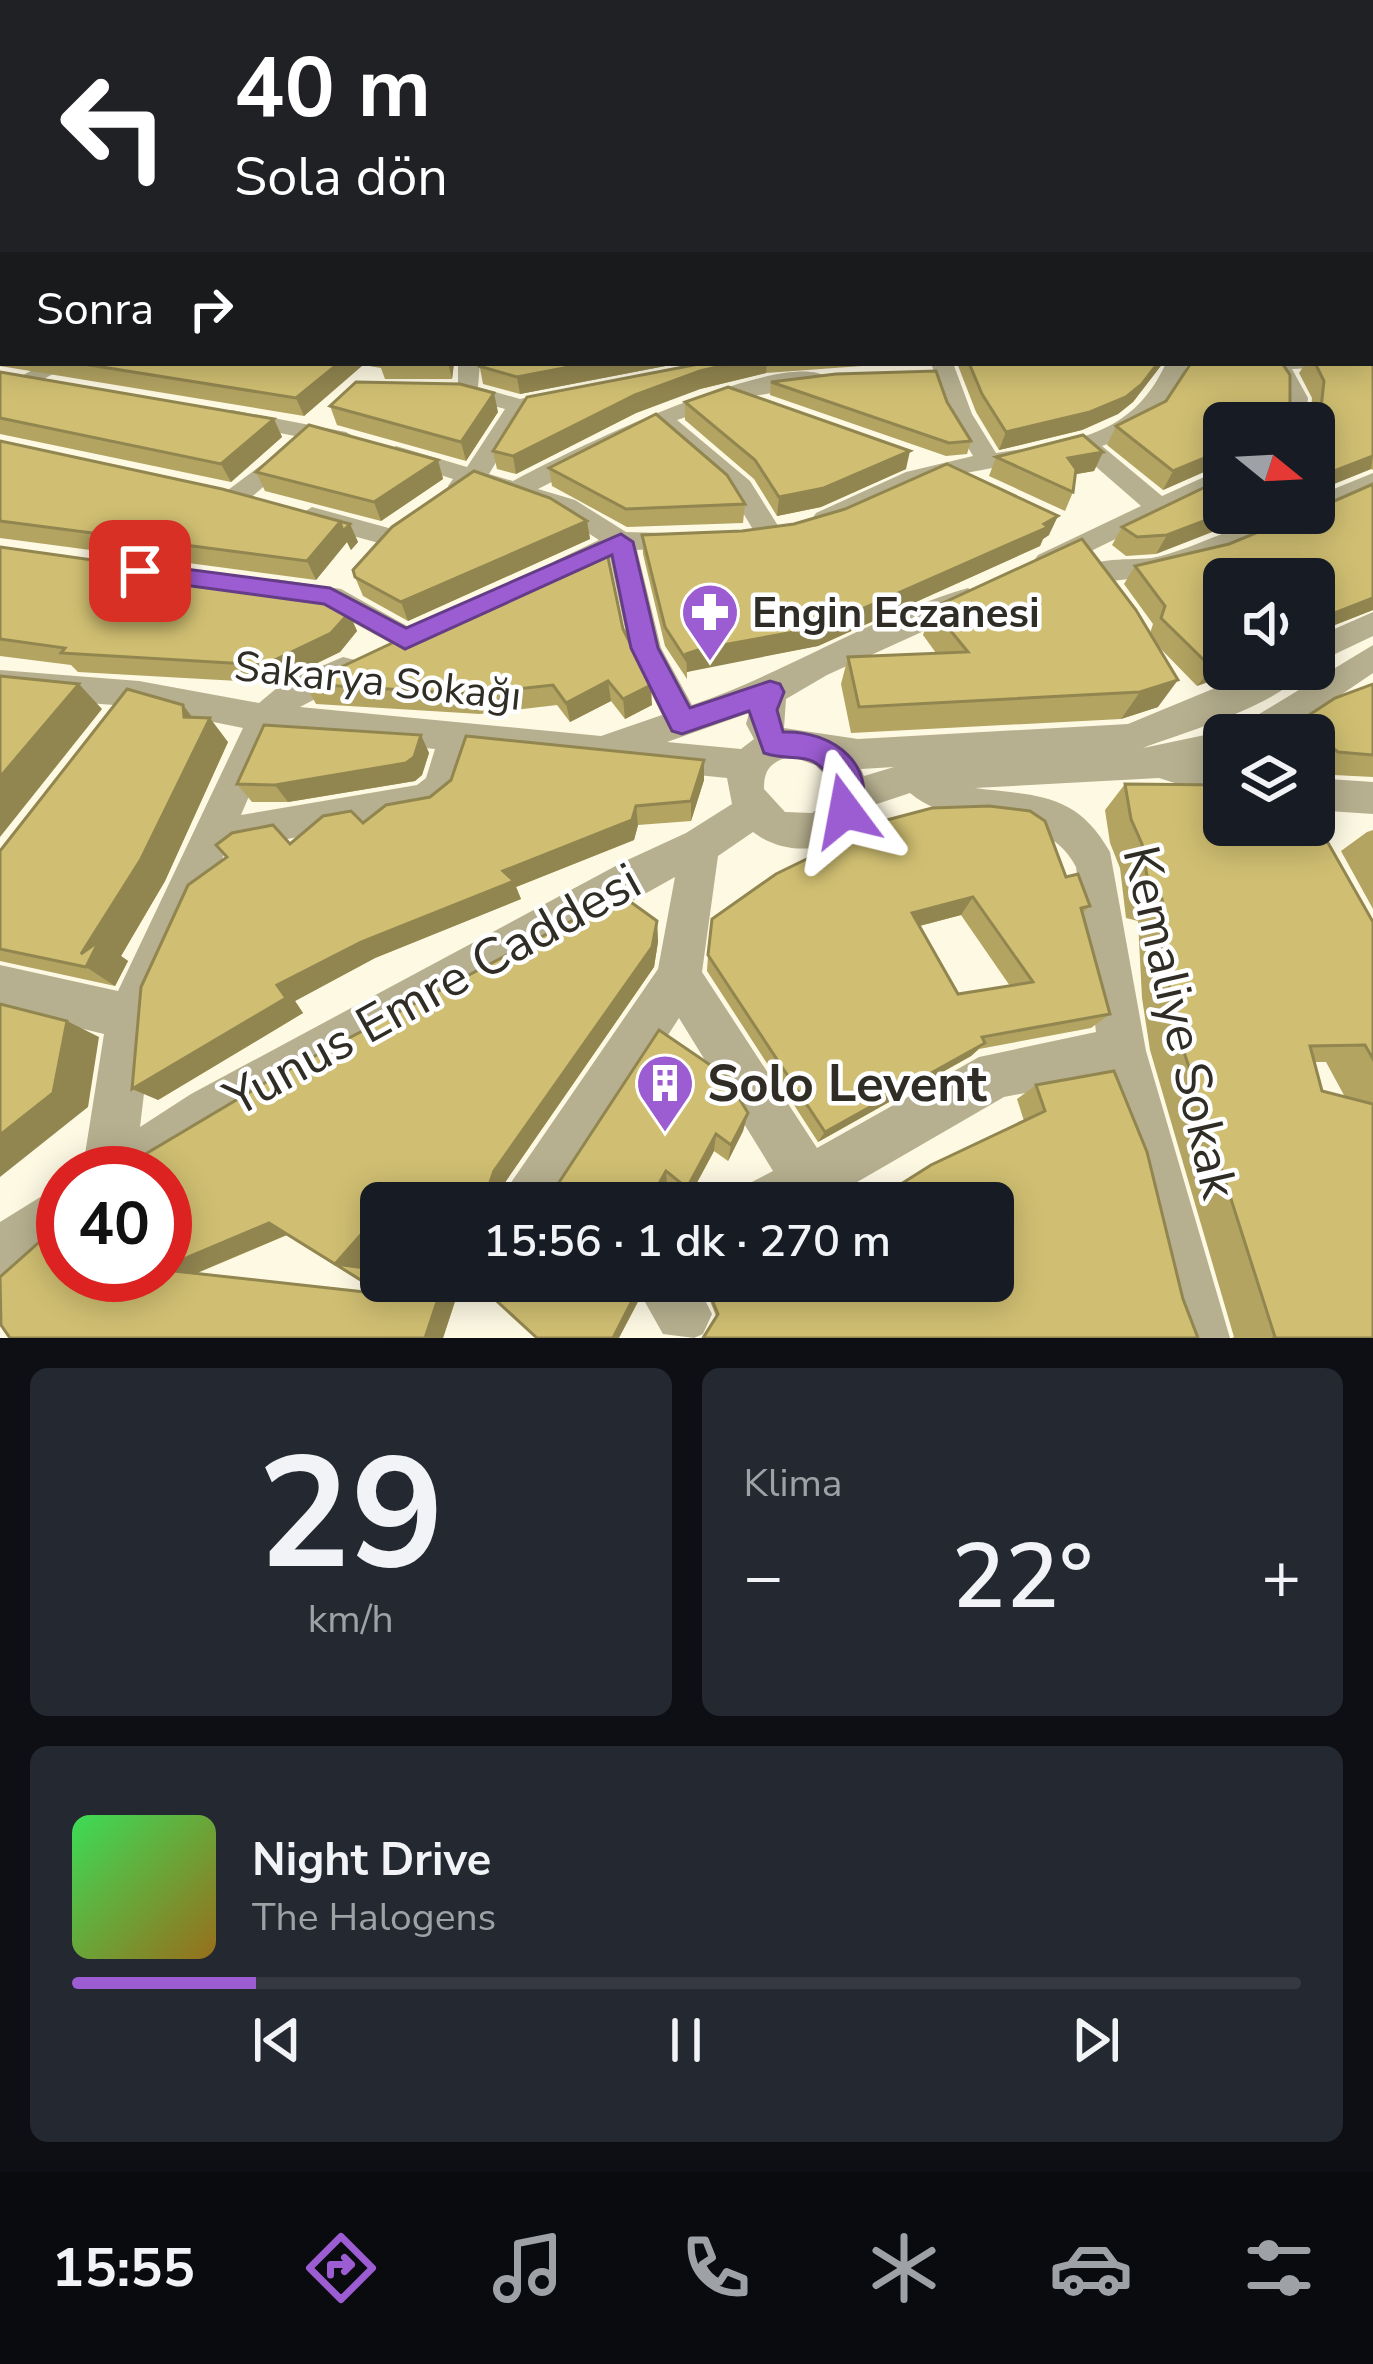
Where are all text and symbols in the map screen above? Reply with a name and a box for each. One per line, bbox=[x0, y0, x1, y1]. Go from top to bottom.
text: 40 m bbox=[234, 31, 431, 146]
icon: left bbox=[36, 48, 192, 204]
text: Sola dön bbox=[234, 140, 448, 214]
icon: right bbox=[178, 276, 244, 342]
text: Sonra bbox=[36, 279, 154, 340]
north arrow bbox=[1203, 402, 1335, 534]
map controls bbox=[1203, 402, 1335, 846]
pin bbox=[89, 520, 191, 622]
icon: arrive bbox=[107, 538, 173, 604]
button: sound bbox=[1203, 558, 1335, 690]
pharmacy icon: Engin Eczanesi bbox=[679, 581, 741, 663]
place label: Engin Eczanesi bbox=[752, 585, 1040, 642]
street label: Sakarya Sokağı bbox=[232, 638, 524, 725]
button: layers bbox=[1203, 714, 1335, 846]
position arrow bbox=[782, 748, 908, 874]
street label: Kemaliye Sokak bbox=[1105, 839, 1255, 1206]
street label: Yunus Emre Caddesi bbox=[211, 846, 653, 1134]
place label: Solo Levent bbox=[707, 1049, 987, 1119]
building icon: Solo Levent bbox=[634, 1052, 696, 1134]
speed limit sign: 40 bbox=[36, 1146, 192, 1302]
text: 15:56 · 1 dk · 270 m bbox=[483, 1211, 891, 1272]
text: 29 bbox=[257, 1408, 444, 1621]
text: Klima bbox=[744, 1457, 843, 1510]
text: 22° bbox=[951, 1516, 1093, 1639]
text: − bbox=[744, 1532, 783, 1622]
text: + bbox=[1261, 1532, 1301, 1622]
text: km/h bbox=[308, 1593, 394, 1646]
text: Night Drive bbox=[252, 1830, 491, 1891]
text: The Halogens bbox=[252, 1891, 496, 1944]
icon: previous bbox=[244, 2007, 310, 2073]
icon: pause bbox=[653, 2007, 719, 2073]
icon: next bbox=[1063, 2007, 1129, 2073]
icon: directions bbox=[299, 2226, 383, 2310]
icon: music bbox=[486, 2226, 570, 2310]
icon: phone bbox=[674, 2226, 758, 2310]
icon: climate bbox=[862, 2226, 946, 2310]
icon: car bbox=[1049, 2226, 1133, 2310]
icon: filters bbox=[1237, 2226, 1321, 2310]
text: 15:55 bbox=[52, 2231, 195, 2305]

